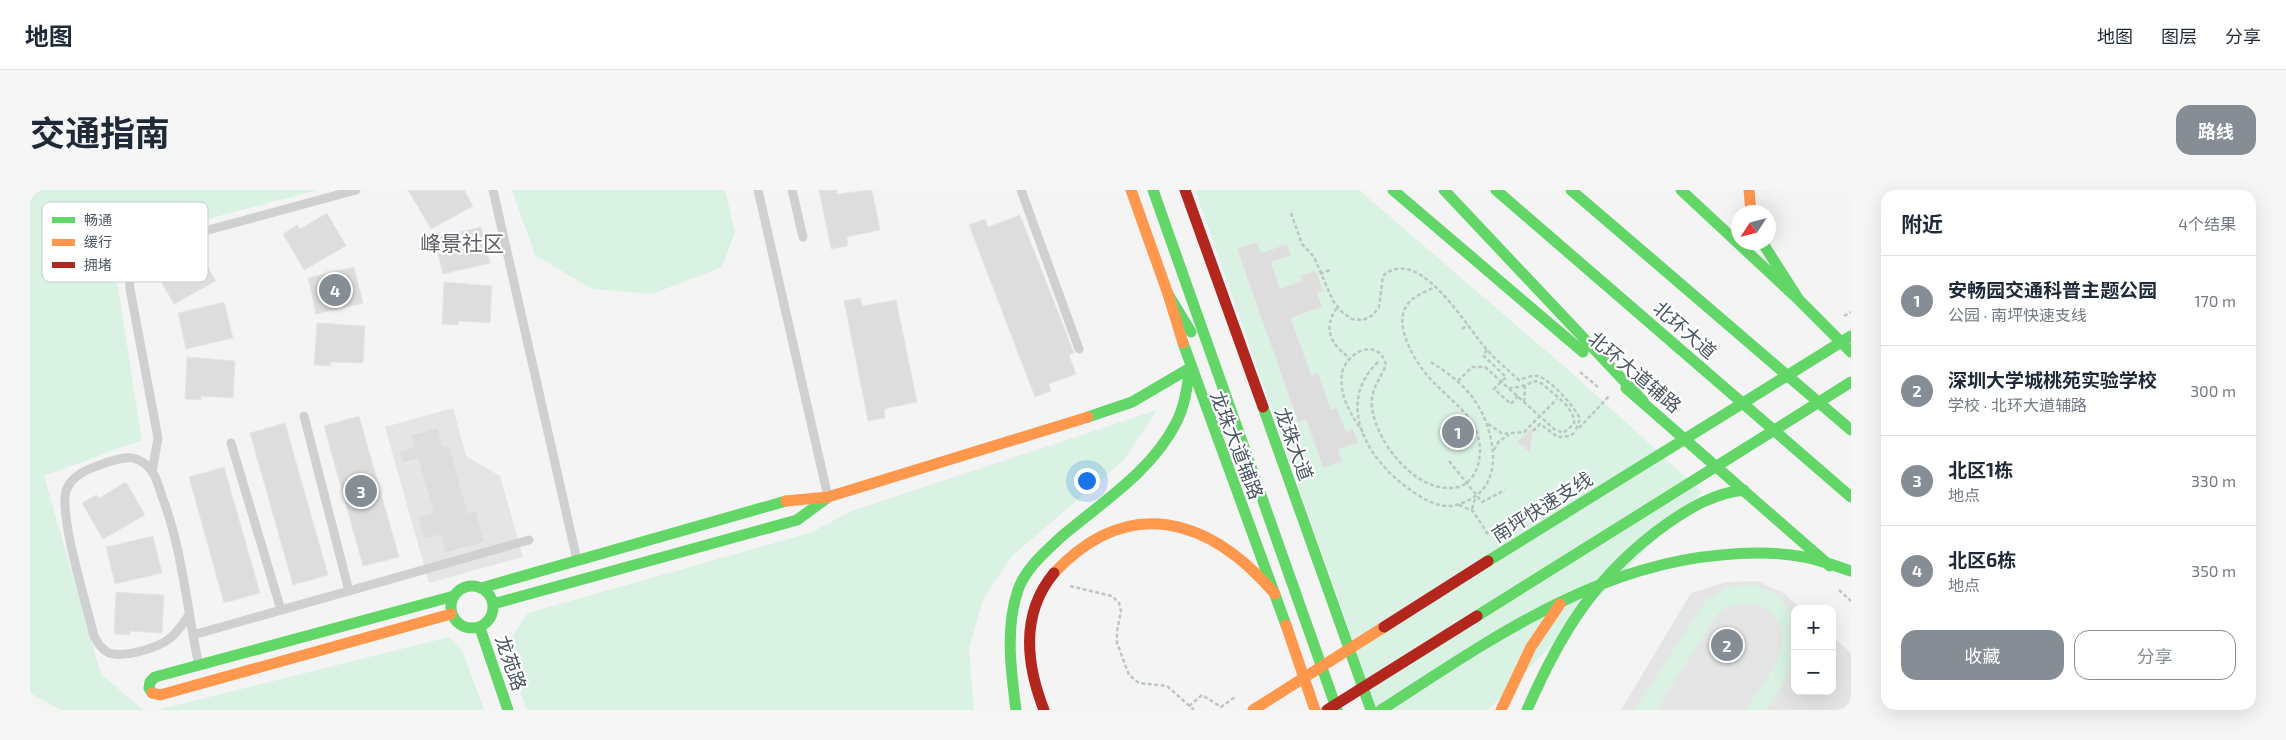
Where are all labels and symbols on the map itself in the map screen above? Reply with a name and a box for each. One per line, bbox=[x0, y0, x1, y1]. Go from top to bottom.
legend bbox=[42, 202, 208, 282]
north arrow bbox=[1731, 205, 1776, 250]
text: 畅通 bbox=[84, 211, 112, 228]
district label: 峰景社区 bbox=[420, 230, 504, 255]
text: 缓行 bbox=[84, 233, 112, 250]
text: 拥堵 bbox=[84, 256, 112, 273]
pin: 4 bbox=[319, 271, 351, 309]
street label: 北环大道 bbox=[1649, 296, 1722, 363]
street label: 北环大道辅路 bbox=[1584, 326, 1686, 417]
street label: 龙珠大道辅路 bbox=[1206, 387, 1269, 502]
street label: 龙珠大道 bbox=[1271, 404, 1318, 483]
pin: 1 bbox=[1442, 413, 1474, 451]
street label: 南坪快速支线 bbox=[1487, 467, 1596, 547]
your location bbox=[1074, 468, 1100, 494]
pin: 3 bbox=[345, 472, 377, 510]
pin: 2 bbox=[1711, 626, 1743, 664]
street label: 龙苑路 bbox=[491, 632, 532, 694]

